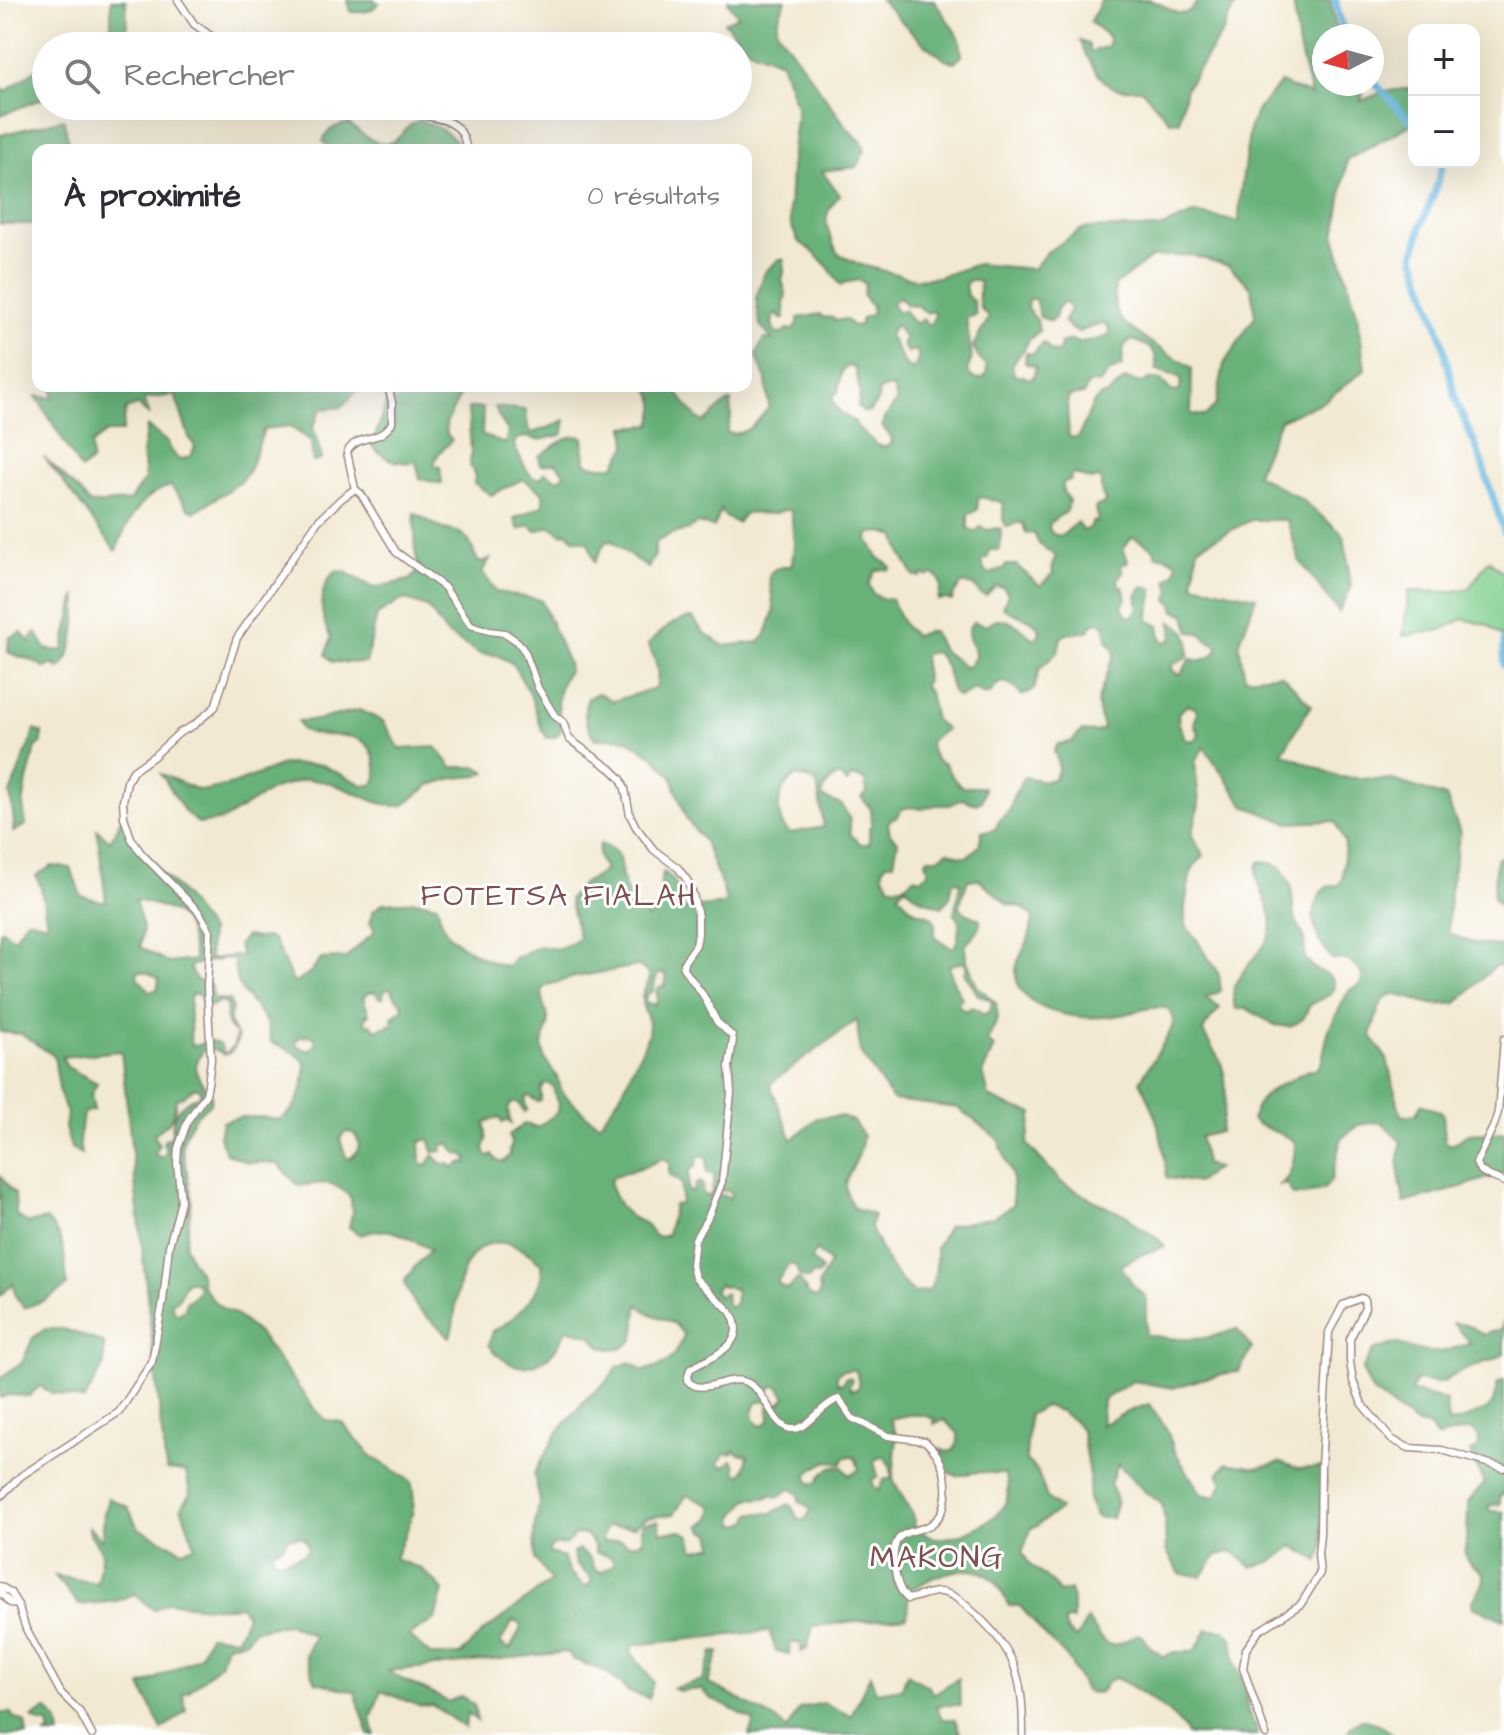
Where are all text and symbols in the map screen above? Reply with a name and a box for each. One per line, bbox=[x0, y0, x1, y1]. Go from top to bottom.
north arrow bbox=[1312, 24, 1384, 96]
map controls bbox=[1408, 24, 1480, 168]
button: + bbox=[1408, 24, 1480, 96]
search box bbox=[32, 32, 752, 120]
icon: search bbox=[60, 54, 104, 98]
text: Rechercher bbox=[124, 55, 295, 97]
button: − bbox=[1408, 96, 1480, 168]
text: À proximité bbox=[64, 172, 241, 220]
text: 0 résultats bbox=[587, 178, 720, 214]
district label: FOTETSA FIALAH bbox=[420, 875, 698, 917]
district label: MAKONG bbox=[870, 1537, 1004, 1579]

